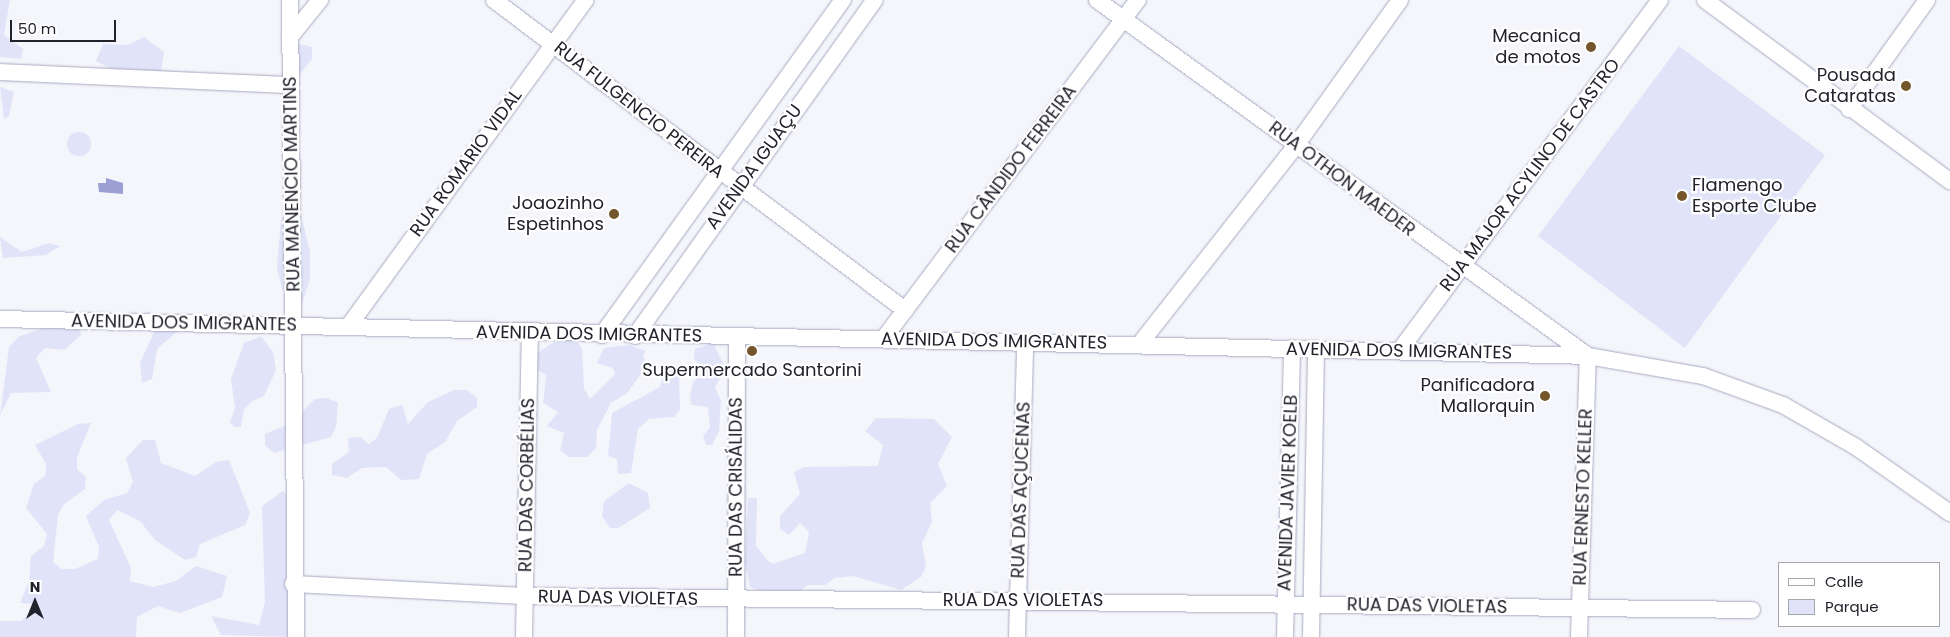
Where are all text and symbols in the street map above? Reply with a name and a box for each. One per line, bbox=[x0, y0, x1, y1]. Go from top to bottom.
scale bar bbox=[12, 10, 119, 42]
text: 50 m bbox=[18, 18, 56, 39]
place label: Mecanica de motos bbox=[1492, 26, 1581, 68]
street label: RUA FULGENCIO PEREIRA bbox=[550, 37, 728, 183]
marker: Mecanica de motos bbox=[1585, 41, 1597, 53]
street label: RUA MAJOR ACYLINO DE CASTRO bbox=[1435, 54, 1625, 296]
place label: Pousada Cataratas bbox=[1804, 65, 1896, 108]
street label: RUA MANENCIO MARTINS bbox=[279, 76, 305, 292]
marker: Pousada Cataratas bbox=[1900, 80, 1912, 92]
street label: RUA CÂNDIDO FERREIRA bbox=[941, 81, 1081, 257]
street label: RUA ROMARIO VIDAL bbox=[405, 85, 527, 241]
street label: AVENIDA IGUAÇU bbox=[701, 100, 807, 234]
street label: RUA OTHON MAEDER bbox=[1265, 117, 1419, 241]
place label: Flamengo Esporte Clube bbox=[1692, 175, 1817, 218]
marker: Flamengo Esporte Clube bbox=[1676, 190, 1688, 202]
place label: Joaozinho Espetinhos bbox=[507, 193, 604, 235]
marker: Joaozinho Espetinhos bbox=[608, 208, 620, 220]
street label: AVENIDA DOS IMIGRANTES bbox=[71, 310, 297, 336]
street label: AVENIDA DOS IMIGRANTES bbox=[476, 321, 702, 347]
street label: AVENIDA DOS IMIGRANTES bbox=[881, 328, 1107, 354]
street label: AVENIDA DOS IMIGRANTES bbox=[1286, 338, 1512, 364]
marker: Supermercado Santorini bbox=[746, 345, 758, 357]
place label: Supermercado Santorini bbox=[642, 359, 862, 381]
place label: Panificadora Mallorquin bbox=[1420, 375, 1535, 418]
marker: Panificadora Mallorquin bbox=[1539, 390, 1551, 402]
street label: AVENIDA JAVIER KOELB bbox=[1274, 394, 1302, 592]
street label: RUA DAS CRISÁLIDAS bbox=[725, 397, 747, 577]
street label: RUA DAS CORBÉLIAS bbox=[515, 398, 539, 572]
street label: RUA DAS AÇUCENAS bbox=[1007, 401, 1035, 579]
street label: RUA ERNESTO KELLER bbox=[1569, 408, 1597, 586]
legend bbox=[1778, 562, 1940, 627]
text: Calle bbox=[1825, 571, 1863, 592]
north arrow bbox=[10, 577, 60, 627]
text: N bbox=[30, 577, 40, 597]
street label: RUA DAS VIOLETAS bbox=[538, 586, 698, 610]
street label: RUA DAS VIOLETAS bbox=[943, 589, 1103, 611]
street label: RUA DAS VIOLETAS bbox=[1347, 594, 1507, 618]
text: Parque bbox=[1825, 596, 1878, 617]

